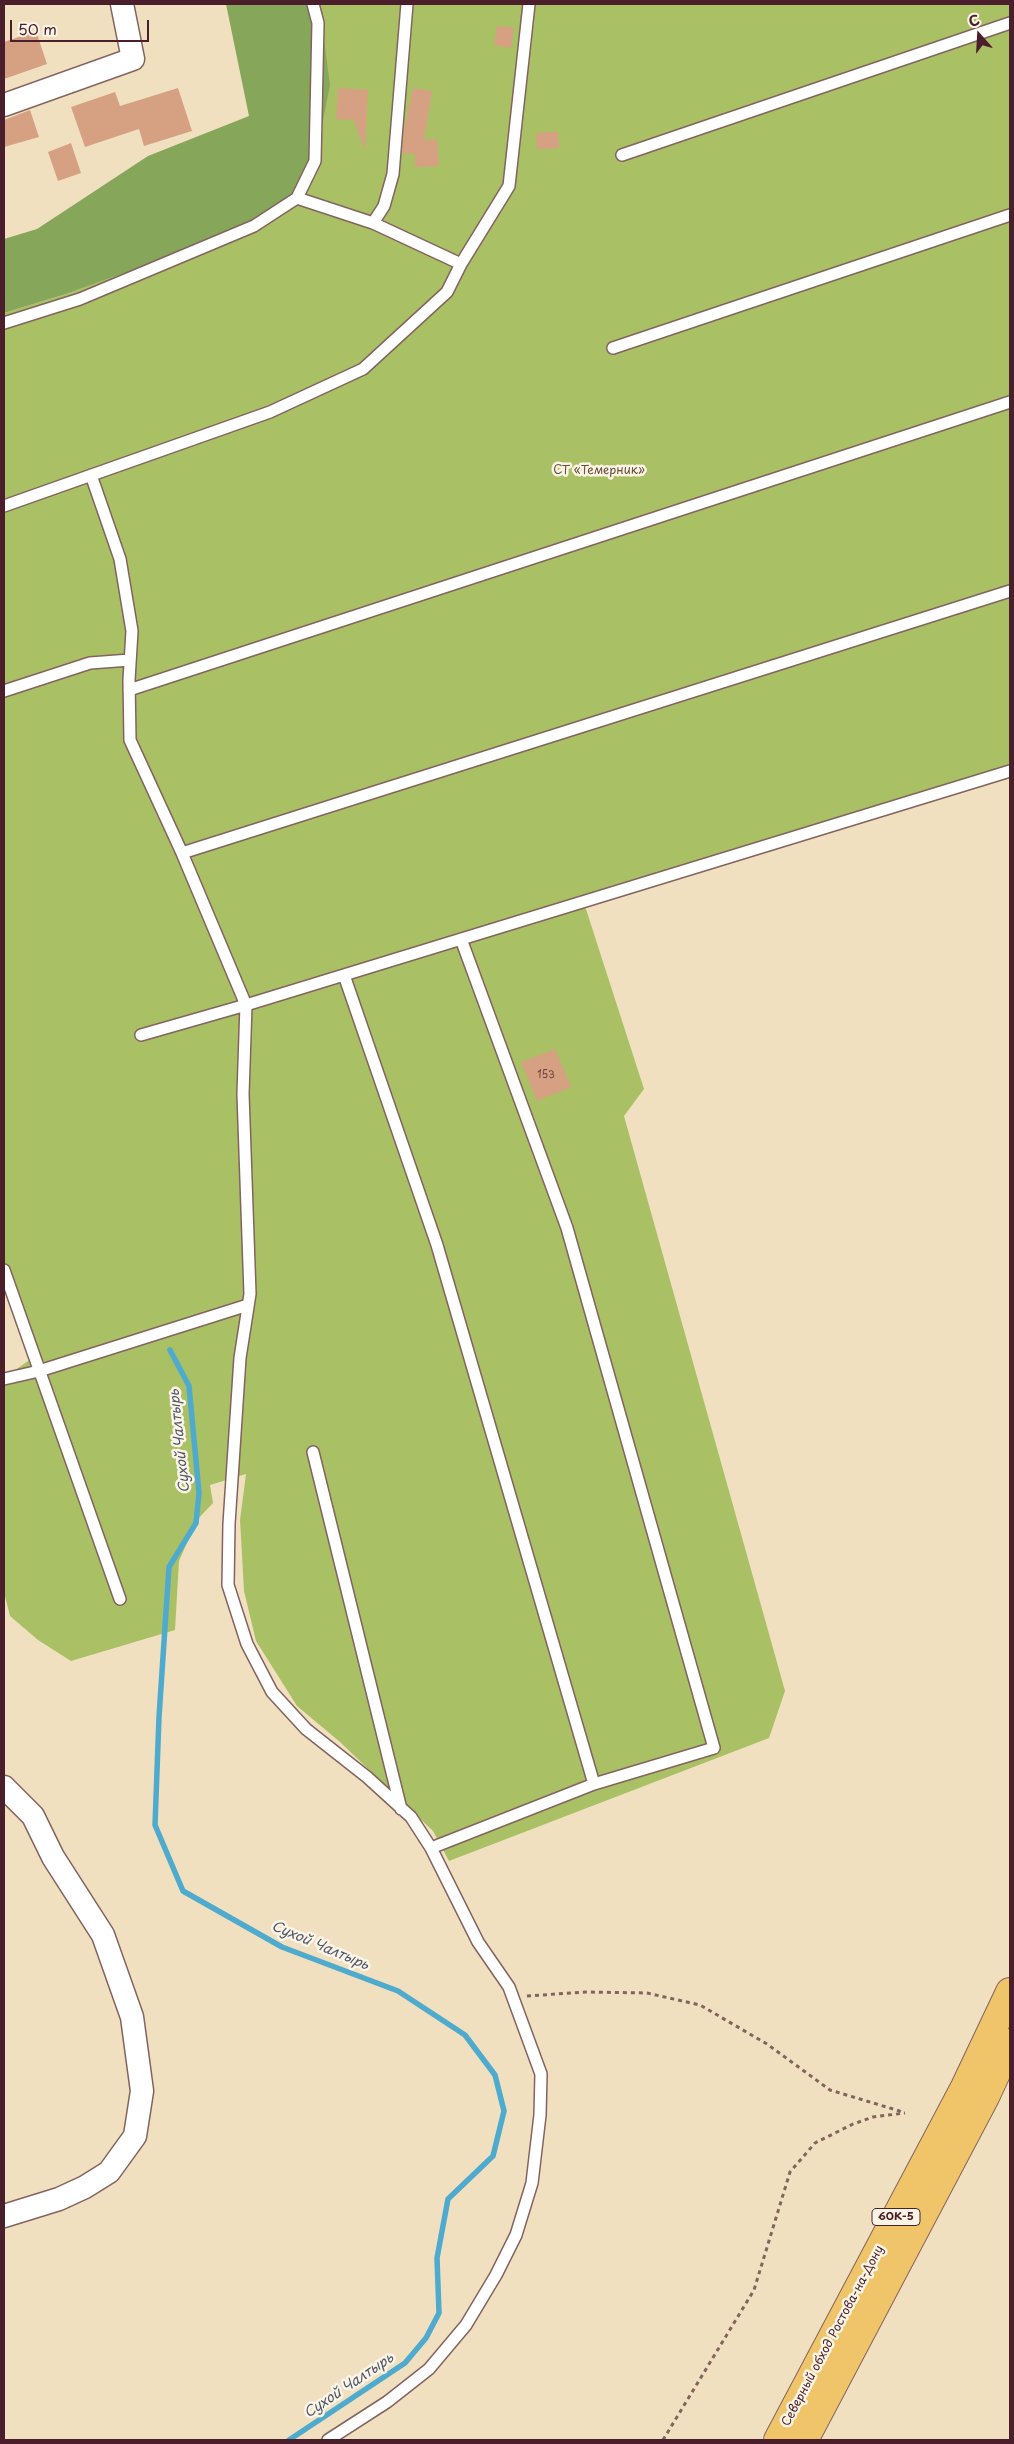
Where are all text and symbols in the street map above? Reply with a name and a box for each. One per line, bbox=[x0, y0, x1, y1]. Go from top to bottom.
text: С bbox=[966, 9, 982, 32]
scale bar bbox=[12, 10, 151, 42]
north arrow bbox=[954, 10, 1004, 60]
text: 50 m bbox=[18, 17, 57, 40]
park label: СТ «Темерник» bbox=[553, 464, 645, 478]
house number: 153 bbox=[537, 1069, 555, 1081]
water label: Сухой Чалтырь bbox=[166, 1388, 194, 1494]
water label: Сухой Чалтырь bbox=[269, 1918, 371, 1974]
road number: 60К-5 bbox=[872, 2208, 920, 2226]
street label: Северный обход Ростова-на-Дону bbox=[779, 2243, 887, 2429]
water label: Сухой Чалтырь bbox=[301, 2350, 397, 2422]

